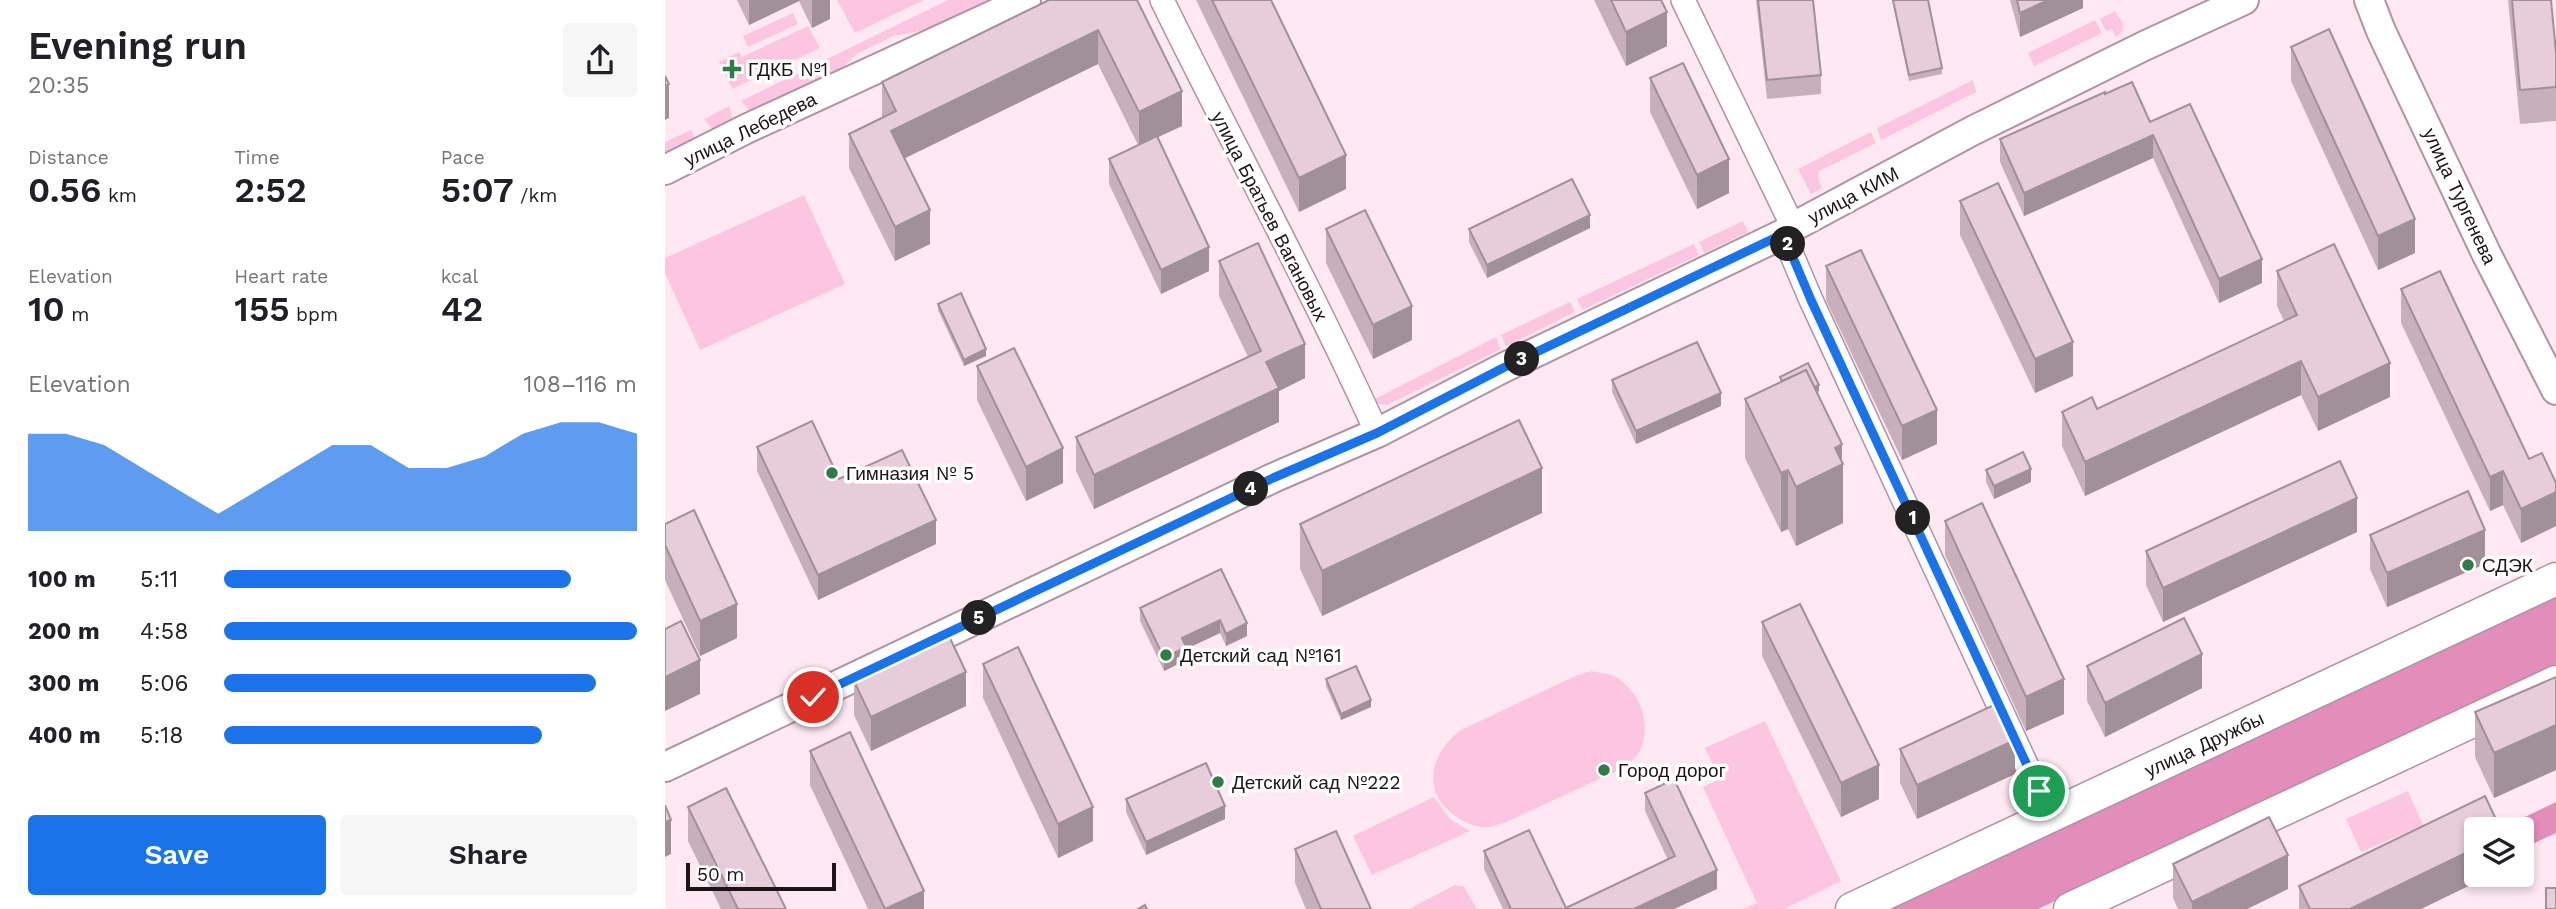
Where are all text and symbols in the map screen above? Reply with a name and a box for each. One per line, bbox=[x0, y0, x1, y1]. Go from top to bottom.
button: share bbox=[563, 23, 637, 97]
text: Evening run bbox=[28, 24, 247, 68]
place label: ГДКБ №1 bbox=[748, 58, 828, 81]
marker: ГДКБ №1 bbox=[722, 59, 742, 79]
text: 20:35 bbox=[28, 72, 89, 99]
street label: улица Лебедева bbox=[680, 87, 821, 171]
street label: улица Братьев Вагановых bbox=[1207, 108, 1333, 325]
street label: улица Тургенева bbox=[2418, 124, 2501, 268]
text: Distance bbox=[28, 146, 109, 169]
text: Time bbox=[234, 146, 280, 169]
text: Pace bbox=[441, 146, 485, 169]
street label: улица КИМ bbox=[1804, 162, 1902, 229]
text: 0.56 bbox=[28, 169, 101, 211]
text: 2:52 bbox=[234, 169, 307, 211]
text: 5:07 bbox=[441, 169, 514, 211]
text: km bbox=[101, 184, 137, 207]
text: /km bbox=[514, 184, 557, 207]
pin: 2 bbox=[1771, 226, 1805, 262]
text: 2 bbox=[1782, 232, 1793, 255]
text: Elevation bbox=[28, 265, 113, 288]
text: Heart rate bbox=[234, 265, 328, 288]
text: kcal bbox=[441, 265, 478, 288]
text: 10 bbox=[28, 288, 65, 330]
text: 155 bbox=[234, 288, 290, 330]
text: 42 bbox=[441, 288, 483, 330]
text: m bbox=[65, 303, 89, 326]
text: bpm bbox=[290, 303, 338, 326]
pin: 3 bbox=[1505, 342, 1539, 376]
text: 3 bbox=[1516, 347, 1527, 370]
text: Elevation bbox=[28, 371, 131, 398]
text: 108–116 m bbox=[524, 371, 637, 398]
place label: Гимназия № 5 bbox=[846, 462, 974, 485]
marker: Гимназия № 5 bbox=[824, 465, 840, 481]
pin: 4 bbox=[1233, 472, 1269, 506]
text: 4 bbox=[1244, 477, 1257, 500]
pin: 1 bbox=[1895, 500, 1931, 536]
text: 1 bbox=[1908, 506, 1917, 529]
place label: СДЭК bbox=[2482, 554, 2533, 577]
marker: СДЭК bbox=[2460, 557, 2476, 573]
text: 100 m bbox=[28, 566, 96, 593]
text: 5:11 bbox=[140, 566, 178, 593]
pin: 5 bbox=[961, 600, 997, 636]
text: 5 bbox=[973, 606, 984, 629]
text: 200 m bbox=[28, 618, 100, 645]
text: 4:58 bbox=[140, 618, 188, 645]
place label: Детский сад №161 bbox=[1180, 644, 1342, 667]
marker: Детский сад №161 bbox=[1158, 647, 1174, 663]
pin bbox=[783, 667, 843, 727]
text: 300 m bbox=[28, 670, 99, 697]
text: 5:06 bbox=[140, 670, 188, 697]
icon: check bbox=[794, 678, 832, 716]
street label: улица Дружбы bbox=[2141, 707, 2268, 782]
text: 400 m bbox=[28, 722, 101, 749]
text: 5:18 bbox=[140, 722, 183, 749]
place label: Город дорог bbox=[1618, 759, 1726, 782]
pin bbox=[2009, 761, 2069, 821]
marker: Город дорог bbox=[1596, 762, 1612, 778]
place label: Детский сад №222 bbox=[1232, 771, 1400, 794]
icon: arrive bbox=[2020, 772, 2058, 810]
marker: Детский сад №222 bbox=[1210, 774, 1226, 790]
button: Save bbox=[28, 815, 326, 895]
button: Share bbox=[340, 815, 637, 895]
map controls bbox=[2464, 817, 2534, 887]
button: layers bbox=[2464, 817, 2534, 887]
scale bar bbox=[686, 860, 837, 892]
text: 50 m bbox=[697, 863, 744, 886]

